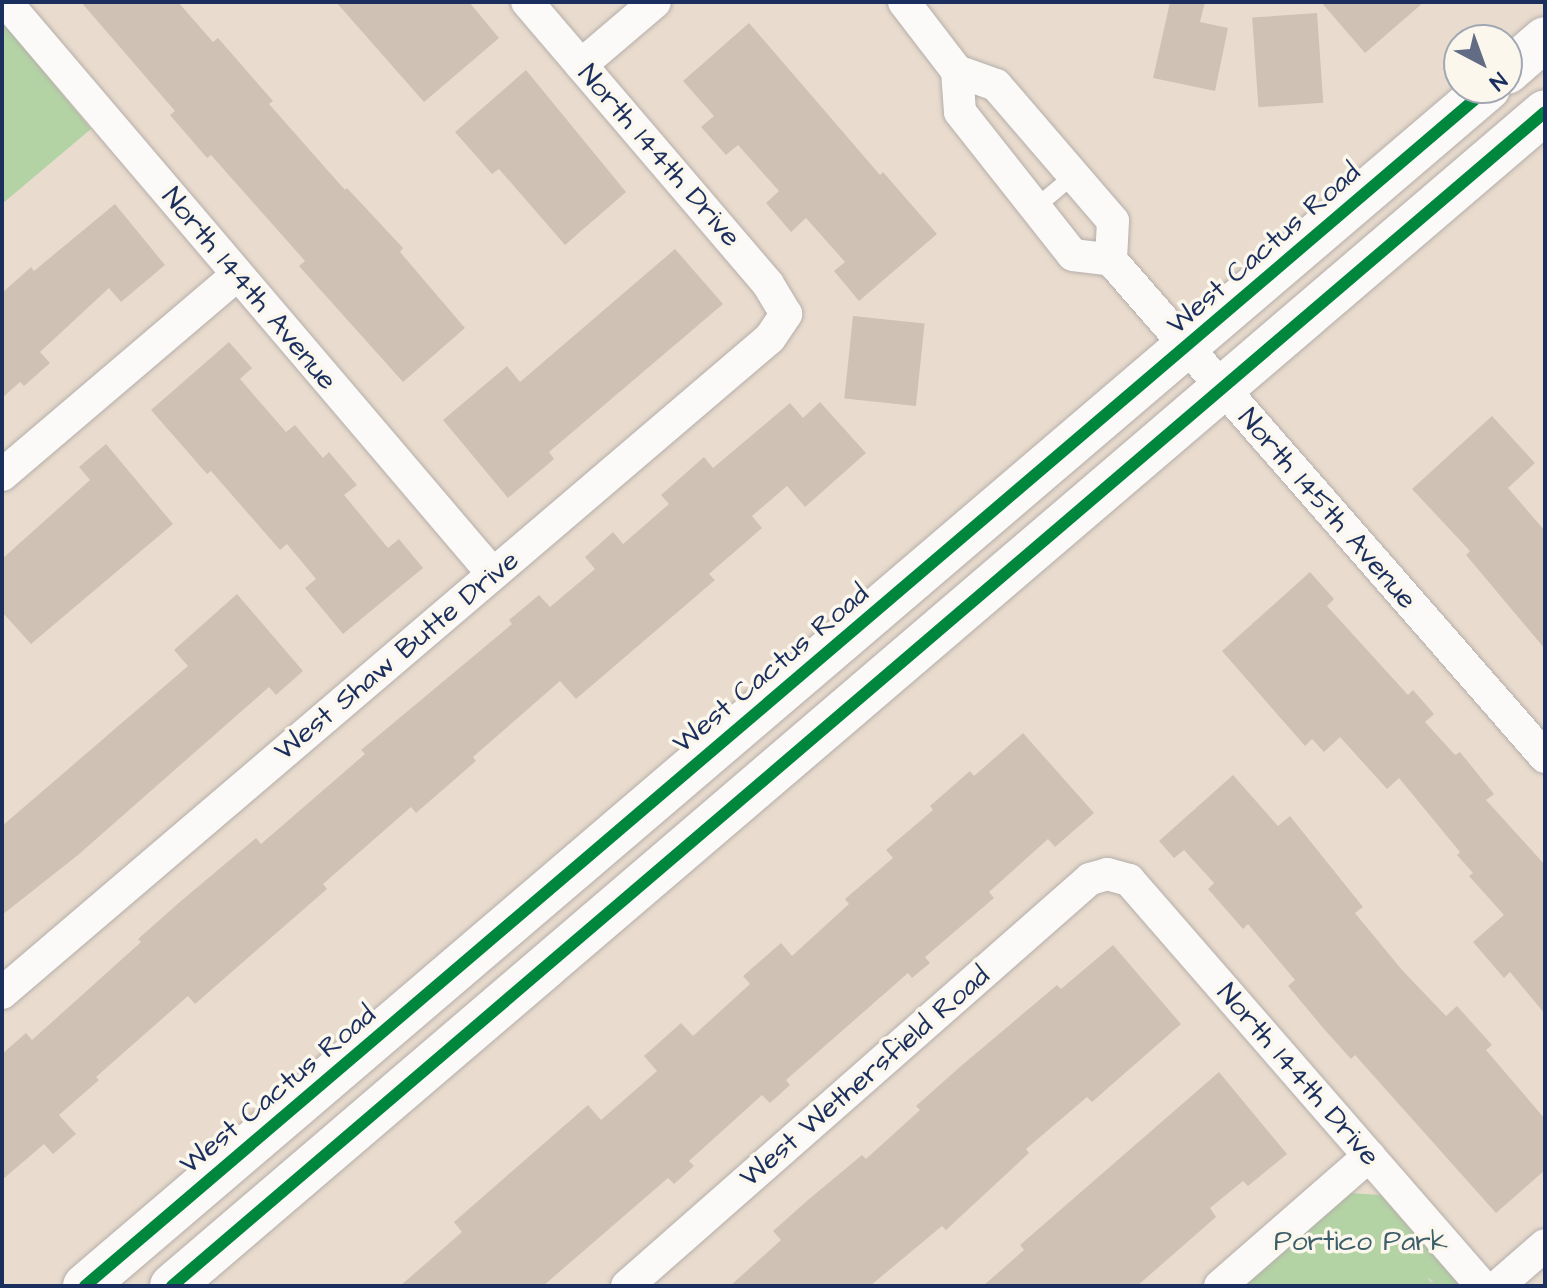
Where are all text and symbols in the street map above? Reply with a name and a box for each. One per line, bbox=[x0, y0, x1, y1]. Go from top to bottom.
north arrow bbox=[1443, 24, 1523, 104]
street label: North 144th Drive bbox=[571, 58, 747, 254]
text: N bbox=[1482, 65, 1513, 97]
street label: West Cactus Road bbox=[1161, 156, 1367, 342]
street label: North 144th Avenue bbox=[154, 181, 344, 397]
street label: North 145th Avenue bbox=[1231, 402, 1423, 616]
street label: West Shaw Butte Drive bbox=[268, 544, 526, 768]
street label: West Cactus Road bbox=[666, 577, 876, 761]
street label: West Wethersfield Road bbox=[733, 959, 997, 1195]
street label: North 144th Drive bbox=[1210, 977, 1386, 1173]
street label: West Cactus Road bbox=[173, 998, 383, 1182]
park label: Portico Park bbox=[1274, 1225, 1448, 1259]

